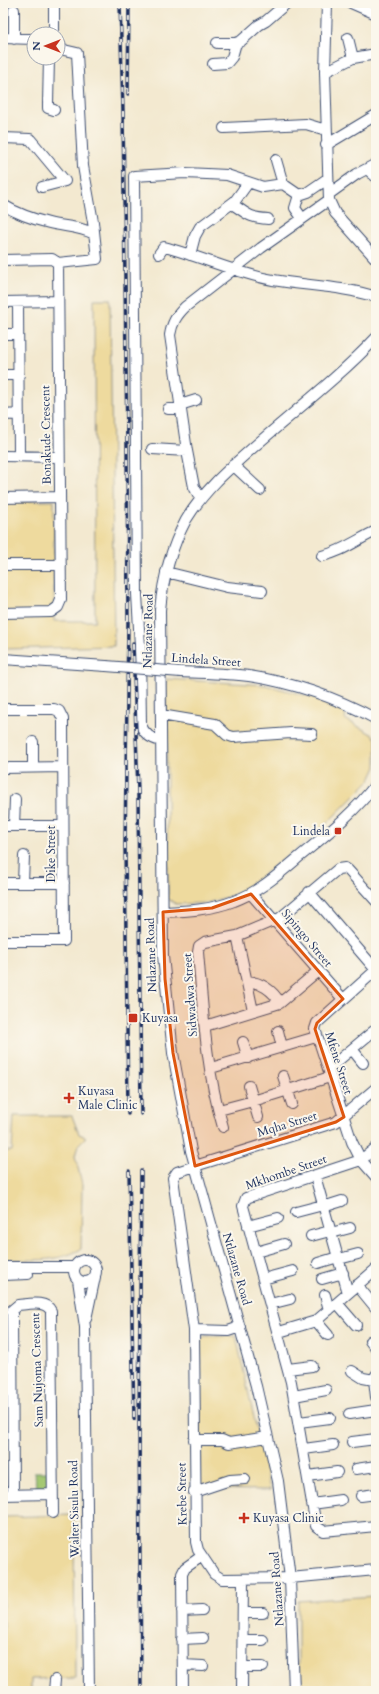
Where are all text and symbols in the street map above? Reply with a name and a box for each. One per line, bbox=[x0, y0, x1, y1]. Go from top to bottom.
north arrow bbox=[26, 26, 66, 66]
text: N bbox=[29, 41, 44, 51]
street label: Bonakude Crescent bbox=[37, 385, 55, 485]
street label: Ntlazane Road bbox=[139, 593, 157, 668]
street label: Lindela Street bbox=[171, 650, 241, 670]
place label: Lindela bbox=[292, 823, 331, 839]
street label: Dike Street bbox=[43, 825, 59, 883]
marker: Lindela bbox=[333, 826, 343, 836]
street label: Sipingo Street bbox=[278, 906, 336, 971]
street label: Ntlazane Road bbox=[142, 917, 160, 993]
street label: Sidwadwa Street bbox=[179, 952, 201, 1037]
place label: Kuyasa bbox=[142, 1010, 179, 1026]
marker: Kuyasa bbox=[127, 1012, 139, 1024]
street label: Mfene Street bbox=[321, 1030, 357, 1096]
place label: Kuyasa Male Clinic bbox=[78, 1083, 138, 1113]
marker: Kuyasa Male Clinic bbox=[63, 1092, 75, 1104]
street label: Mqha Street bbox=[255, 1107, 319, 1141]
street label: Mkhombe Street bbox=[243, 1151, 329, 1193]
street label: Ntlazane Road bbox=[219, 1231, 255, 1308]
street label: Sam Nujoma Crescent bbox=[27, 1312, 47, 1427]
street label: Walter Sisulu Road bbox=[65, 1459, 83, 1559]
street label: Krebe Street bbox=[173, 1462, 191, 1526]
place label: Kuyasa Clinic bbox=[253, 1510, 324, 1526]
marker: Kuyasa Clinic bbox=[238, 1512, 250, 1524]
street label: Ntlazane Road bbox=[266, 1551, 288, 1627]

